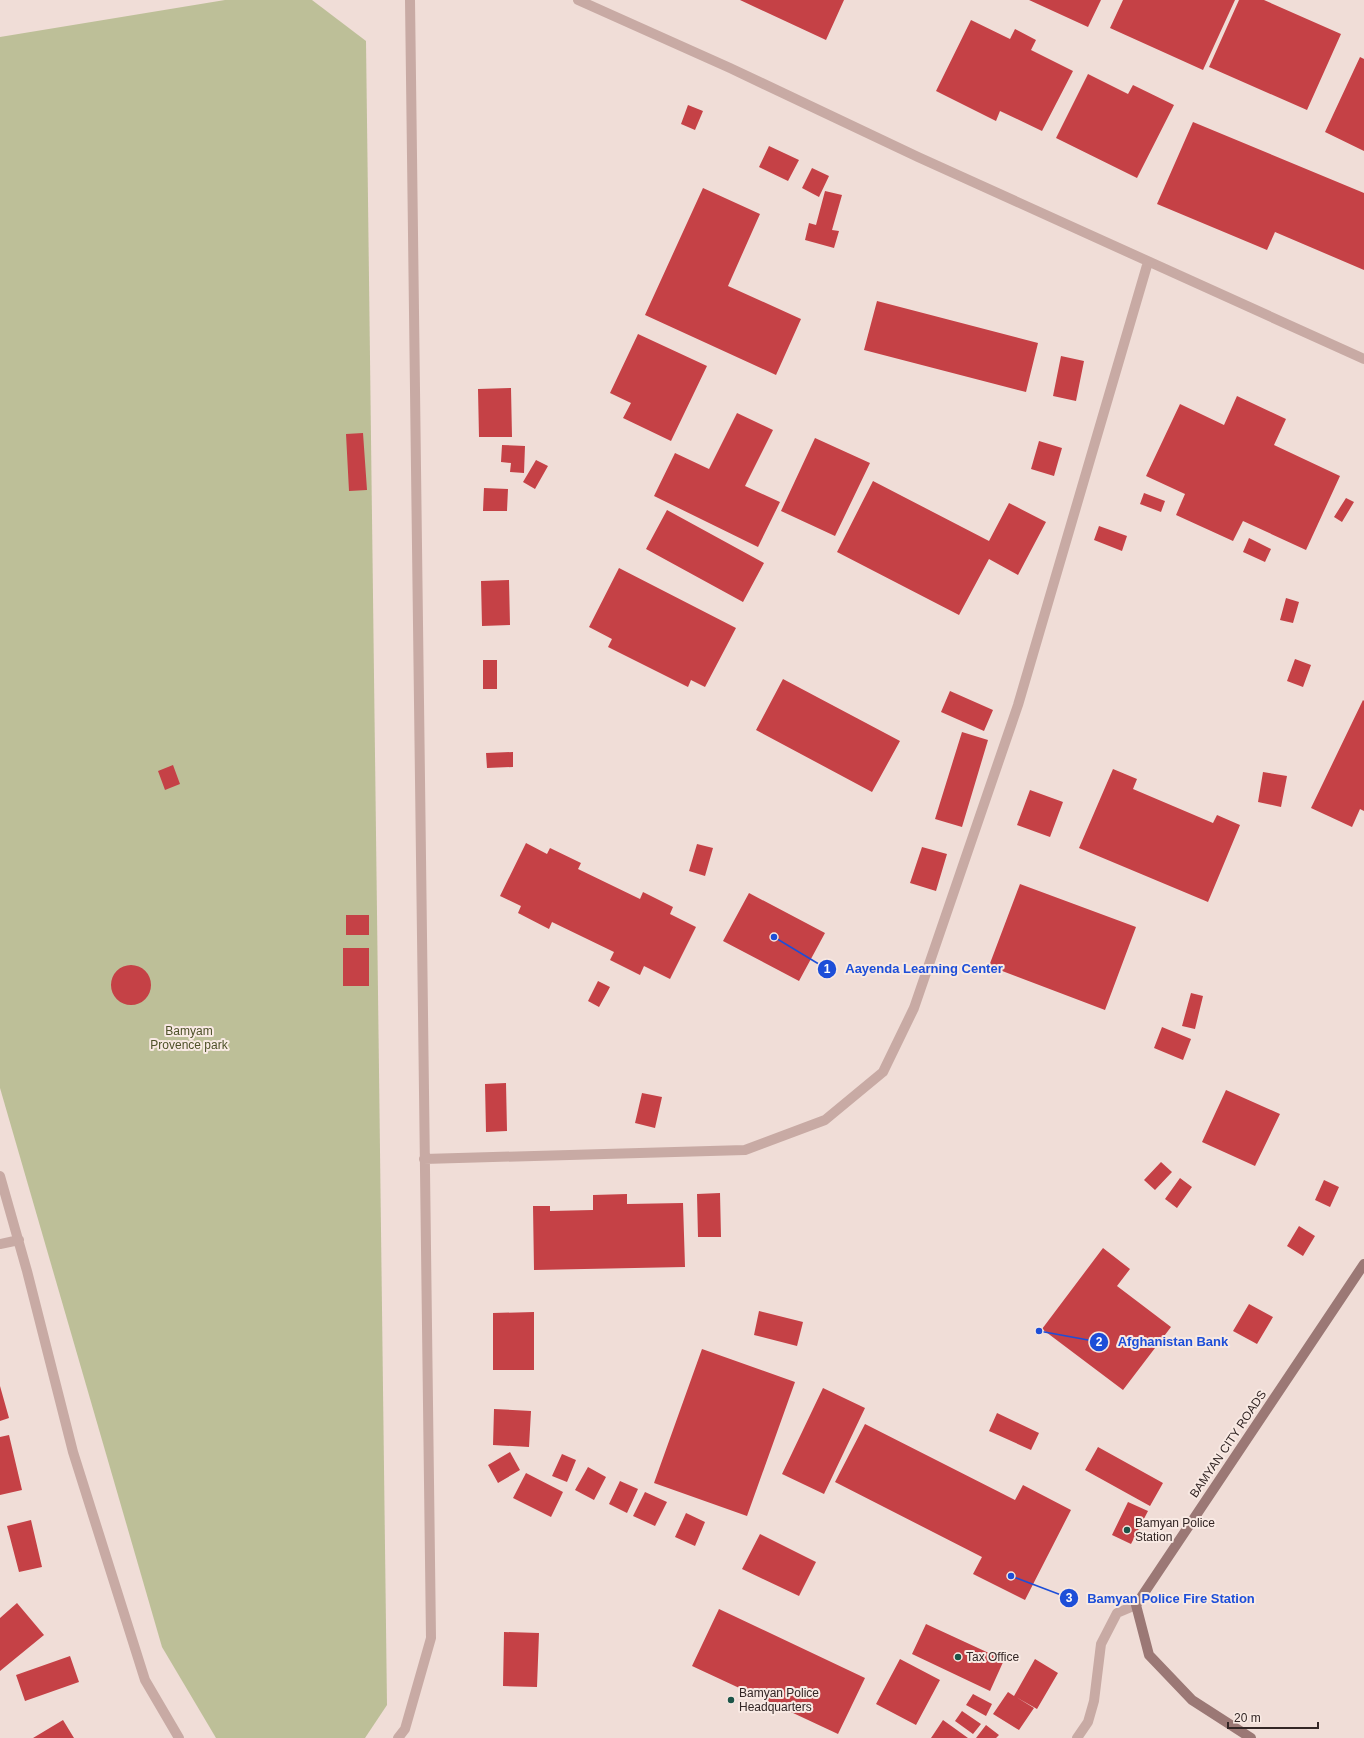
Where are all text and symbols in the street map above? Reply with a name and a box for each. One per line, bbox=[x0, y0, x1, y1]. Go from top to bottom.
callout: Aayenda Learning Center bbox=[817, 956, 1010, 981]
text: Aayenda Learning Center bbox=[845, 961, 1003, 976]
text: 1 bbox=[824, 962, 831, 976]
park label: Bamyam Provence park bbox=[150, 1024, 229, 1052]
callout: Afghanistan Bank bbox=[1089, 1329, 1236, 1354]
text: Afghanistan Bank bbox=[1118, 1334, 1229, 1349]
text: 2 bbox=[1096, 1335, 1103, 1349]
street label: BAMYAN CITY ROADS bbox=[1187, 1388, 1269, 1500]
place label: Bamyan Police Station bbox=[1135, 1516, 1215, 1544]
marker: Bamyan Police Station bbox=[1122, 1525, 1132, 1535]
callout: Bamyan Police Fire Station bbox=[1059, 1586, 1262, 1611]
text: 3 bbox=[1066, 1591, 1073, 1605]
text: Bamyan Police Fire Station bbox=[1087, 1591, 1255, 1606]
place label: Tax Office bbox=[966, 1650, 1019, 1664]
marker: Tax Office bbox=[953, 1652, 963, 1662]
place label: Bamyan Police Headquarters bbox=[739, 1686, 819, 1714]
marker: Bamyan Police Headquarters bbox=[726, 1695, 736, 1705]
scale bar bbox=[1228, 1704, 1318, 1730]
text: 20 m bbox=[1234, 1711, 1261, 1725]

